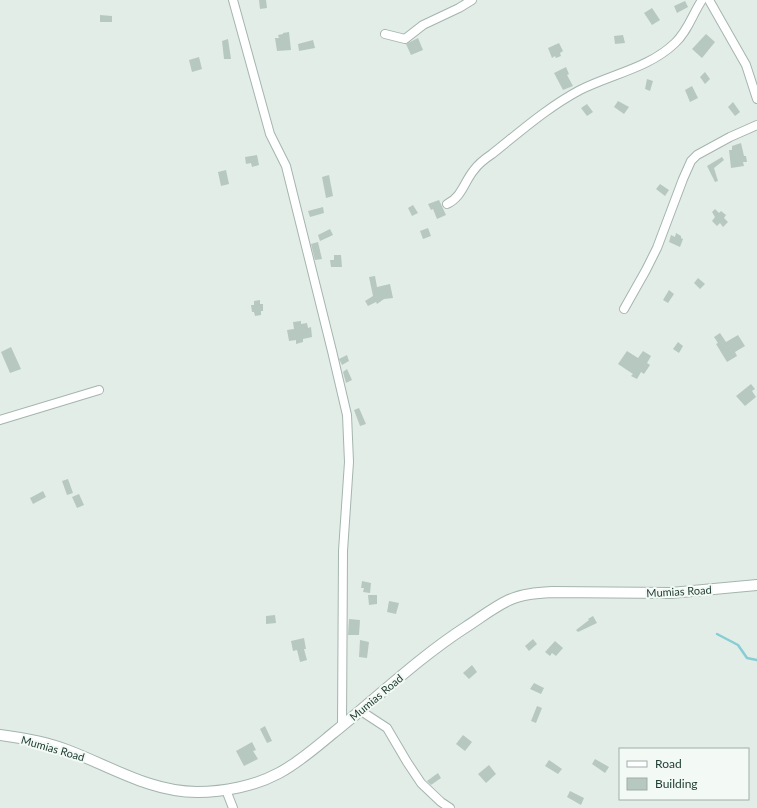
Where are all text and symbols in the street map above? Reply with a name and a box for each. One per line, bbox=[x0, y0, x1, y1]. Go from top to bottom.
street label: Mumias Road bbox=[646, 583, 712, 599]
street label: Mumias Road bbox=[347, 671, 405, 723]
street label: Mumias Road bbox=[20, 733, 86, 763]
legend bbox=[619, 748, 749, 800]
text: Road bbox=[655, 756, 682, 771]
text: Building bbox=[655, 776, 698, 791]

